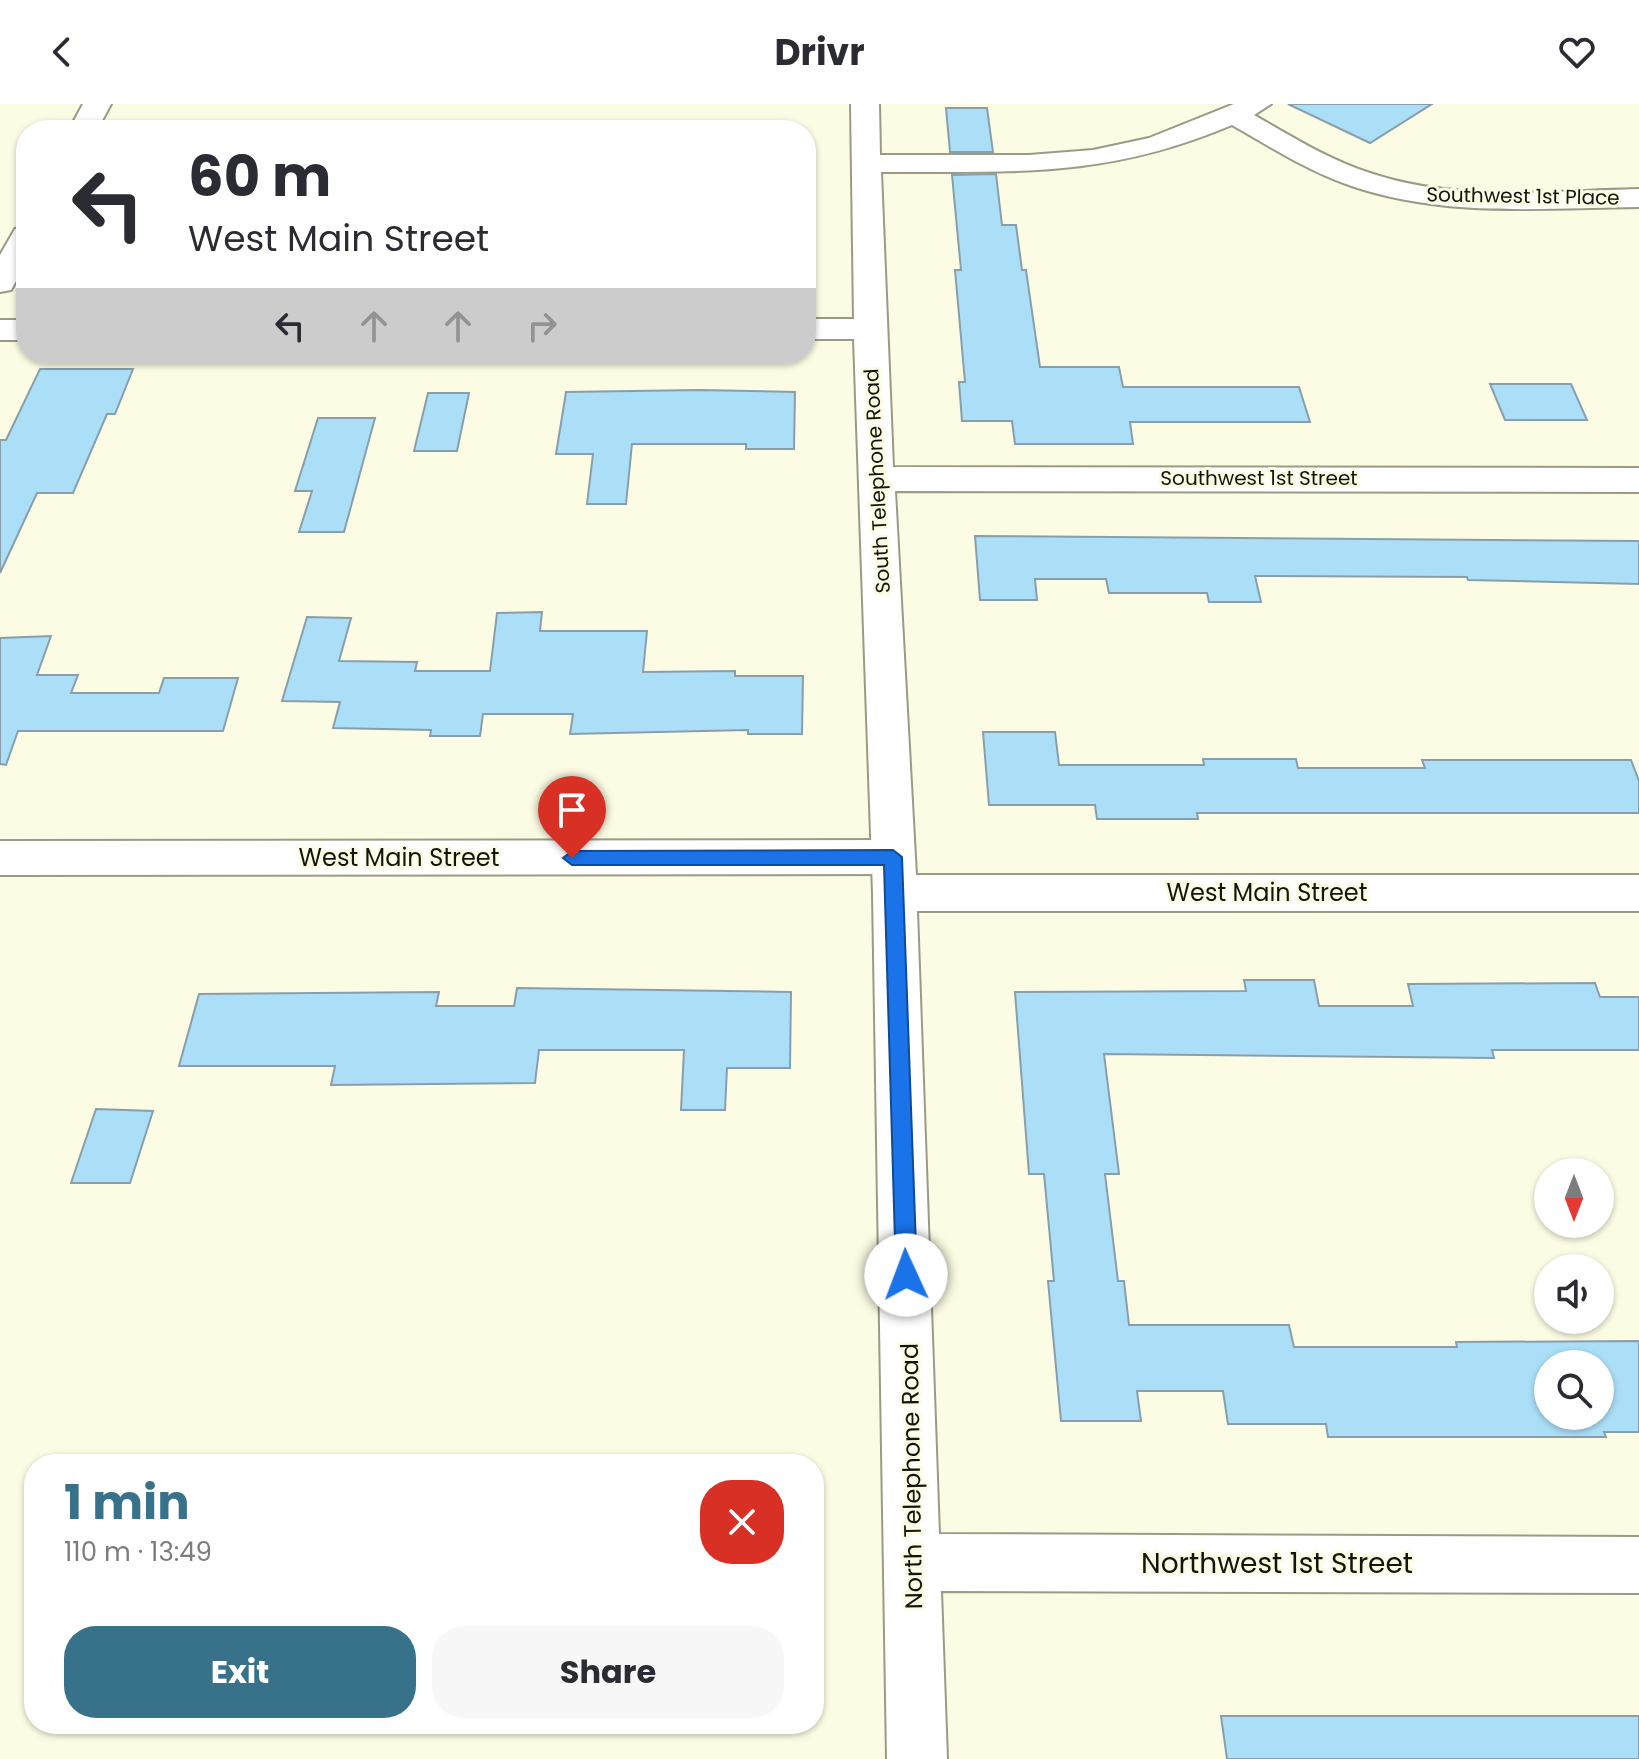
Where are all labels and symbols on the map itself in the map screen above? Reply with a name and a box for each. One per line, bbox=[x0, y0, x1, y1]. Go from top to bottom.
street label: Southwest 1st Place bbox=[1426, 180, 1620, 212]
street label: South Telephone Road bbox=[857, 368, 897, 594]
street label: Southwest 1st Street bbox=[1160, 464, 1358, 492]
pin bbox=[538, 776, 606, 858]
street label: West Main Street bbox=[299, 841, 499, 874]
street label: West Main Street bbox=[1167, 876, 1367, 909]
north arrow bbox=[1534, 1158, 1614, 1238]
position arrow bbox=[864, 1233, 948, 1317]
street label: North Telephone Road bbox=[893, 1343, 930, 1609]
street label: Northwest 1st Street bbox=[1141, 1544, 1413, 1583]

